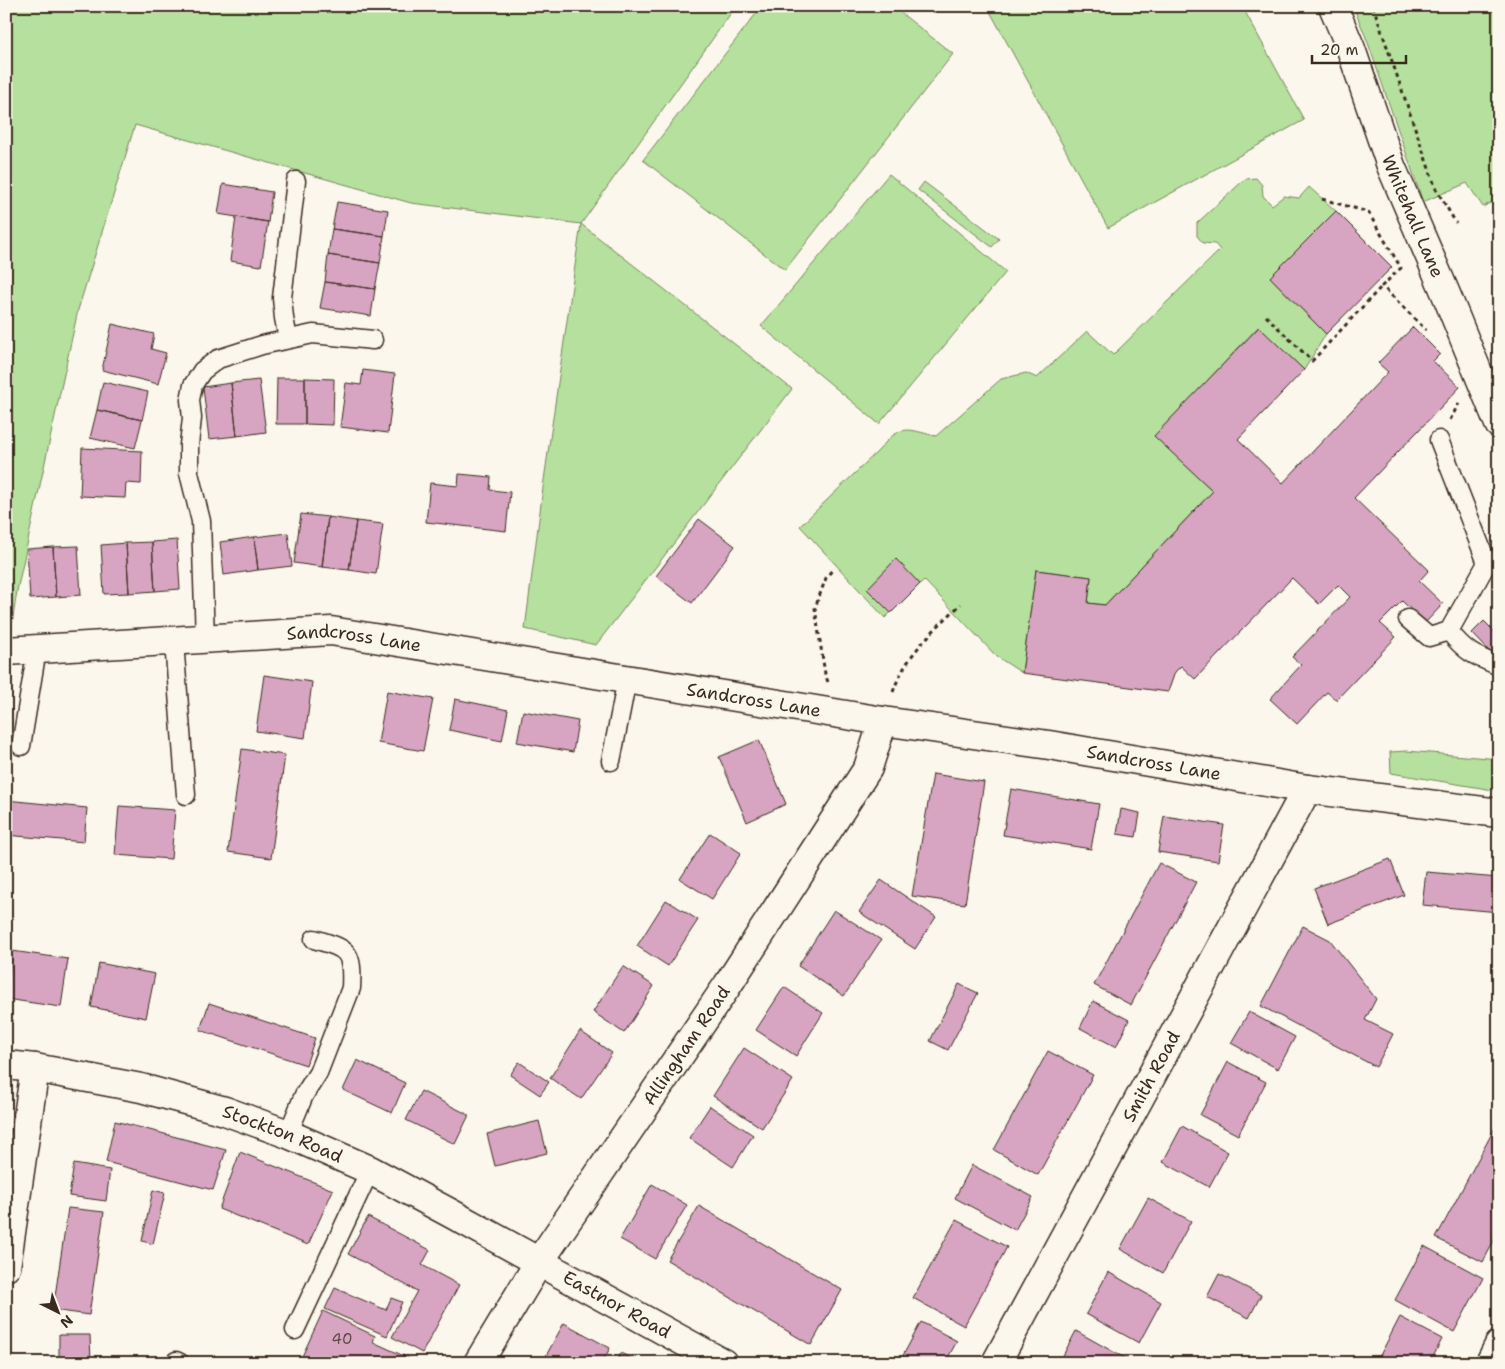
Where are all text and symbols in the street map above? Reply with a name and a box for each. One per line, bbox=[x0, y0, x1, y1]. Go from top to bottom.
scale bar bbox=[1312, 32, 1406, 64]
text: 20 m bbox=[1320, 40, 1359, 60]
street label: Whitehall Lane bbox=[1376, 152, 1450, 281]
street label: Sandcross Lane bbox=[286, 619, 423, 658]
street label: Sandcross Lane bbox=[685, 677, 823, 723]
street label: Sandcross Lane bbox=[1085, 740, 1223, 786]
street label: Allingham Road bbox=[637, 981, 736, 1110]
street label: Smith Road bbox=[1117, 1027, 1186, 1126]
street label: Stockton Road bbox=[219, 1099, 346, 1168]
street label: Eastnor Road bbox=[559, 1265, 675, 1344]
north arrow bbox=[32, 1286, 82, 1336]
text: N bbox=[57, 1311, 77, 1332]
house number: 40 bbox=[332, 1329, 352, 1349]

